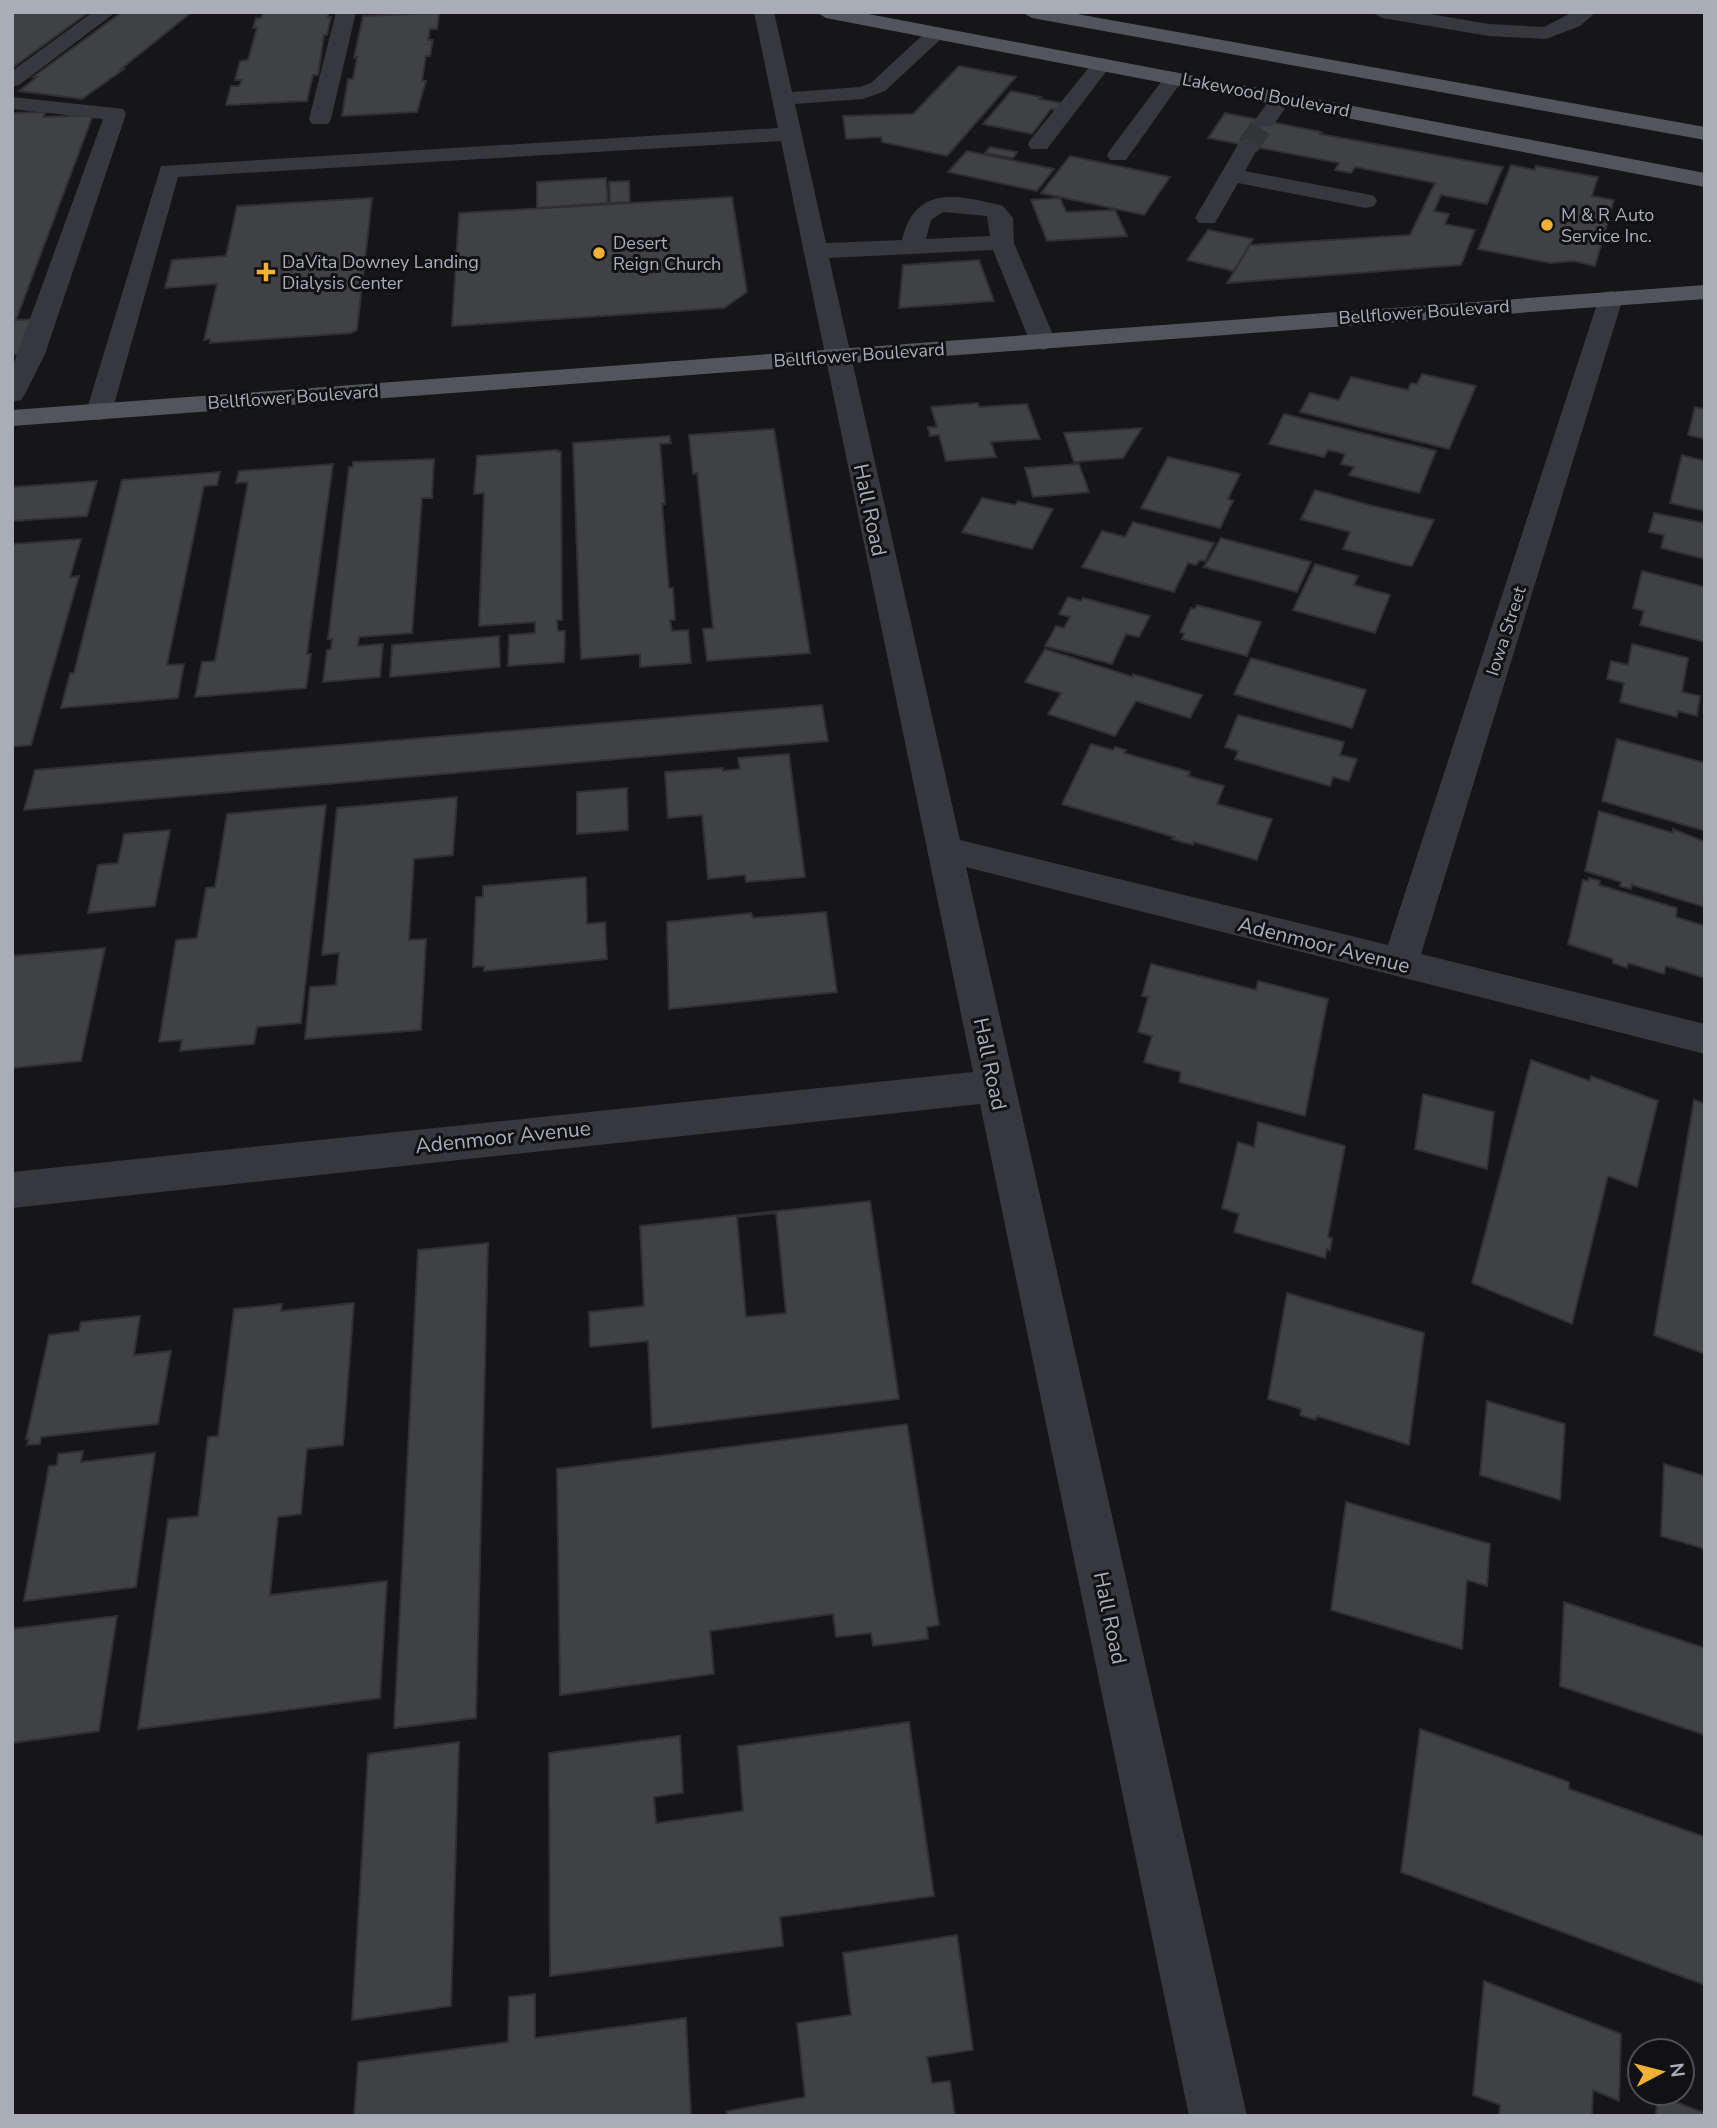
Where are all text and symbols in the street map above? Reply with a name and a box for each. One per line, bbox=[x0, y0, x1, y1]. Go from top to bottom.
street label: Lakewood Boulevard bbox=[1180, 67, 1352, 123]
place label: M & R Auto Service Inc. bbox=[1561, 203, 1654, 248]
marker: M & R Auto Service Inc. bbox=[1539, 217, 1555, 233]
place label: Desert Reign Church bbox=[613, 231, 721, 276]
marker: Desert Reign Church bbox=[591, 245, 607, 261]
place label: DaVita Downey Landing Dialysis Center bbox=[282, 250, 479, 295]
marker: DaVita Downey Landing Dialysis Center bbox=[256, 262, 276, 282]
street label: Bellflower Boulevard bbox=[1338, 294, 1510, 330]
street label: Bellflower Boulevard bbox=[773, 337, 945, 373]
street label: Bellflower Boulevard bbox=[207, 379, 379, 415]
street label: Hall Road bbox=[847, 461, 893, 559]
street label: Iowa Street bbox=[1480, 583, 1532, 679]
street label: Adenmoor Avenue bbox=[1235, 910, 1413, 980]
street label: Hall Road bbox=[967, 1015, 1013, 1113]
street label: Adenmoor Avenue bbox=[414, 1114, 592, 1160]
street label: Hall Road bbox=[1087, 1569, 1133, 1667]
north arrow bbox=[1626, 2037, 1696, 2107]
text: N bbox=[1663, 2061, 1691, 2079]

